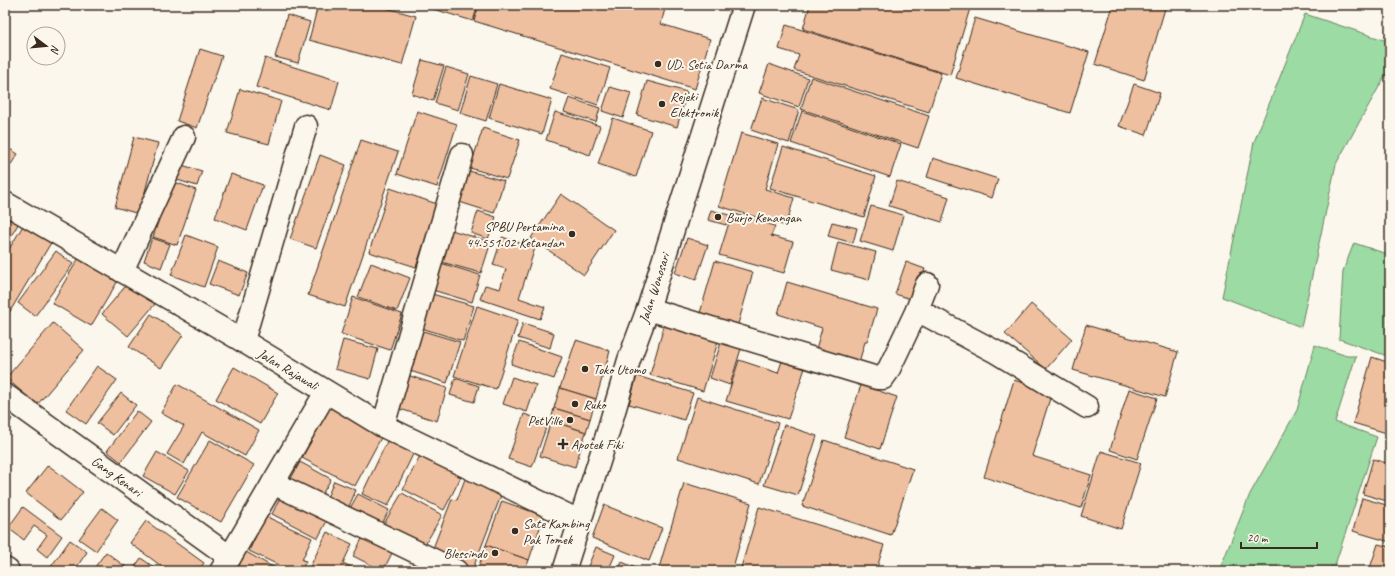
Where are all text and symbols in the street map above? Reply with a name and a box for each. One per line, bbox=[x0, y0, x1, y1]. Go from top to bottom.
north arrow bbox=[26, 26, 66, 66]
text: N bbox=[47, 44, 63, 56]
place label: UD. Setia Darma bbox=[666, 56, 749, 73]
marker: UD. Setia Darma bbox=[653, 59, 663, 69]
place label: Rejeki Elektronik bbox=[670, 88, 719, 121]
marker: Rejeki Elektronik bbox=[657, 99, 667, 109]
place label: Burjo Kenangan bbox=[726, 209, 802, 226]
marker: Burjo Kenangan bbox=[713, 212, 723, 222]
place label: SPBU Pertamina 44.551.02 Ketandan bbox=[466, 218, 565, 251]
marker: SPBU Pertamina 44.551.02 Ketandan bbox=[567, 229, 577, 239]
street label: Jalan Wonosari bbox=[635, 249, 674, 326]
street label: Jalan Rajawali bbox=[254, 344, 323, 395]
place label: Toko Utomo bbox=[593, 361, 647, 378]
marker: Toko Utomo bbox=[580, 364, 590, 374]
place label: Ruko bbox=[583, 396, 608, 413]
marker: Ruko bbox=[570, 399, 580, 409]
place label: PetVille bbox=[528, 412, 563, 429]
marker: PetVille bbox=[565, 415, 575, 425]
place label: Apotek Fiki bbox=[571, 436, 625, 453]
marker: Apotek Fiki bbox=[558, 439, 568, 449]
street label: Gang Kenari bbox=[88, 452, 147, 502]
place label: Sate Kambing Pak Tomek bbox=[523, 515, 590, 548]
scale bar bbox=[1241, 524, 1317, 550]
marker: Sate Kambing Pak Tomek bbox=[510, 526, 520, 536]
text: 20 m bbox=[1247, 530, 1269, 546]
place label: Blessindo bbox=[444, 545, 488, 562]
marker: Blessindo bbox=[490, 548, 500, 558]

